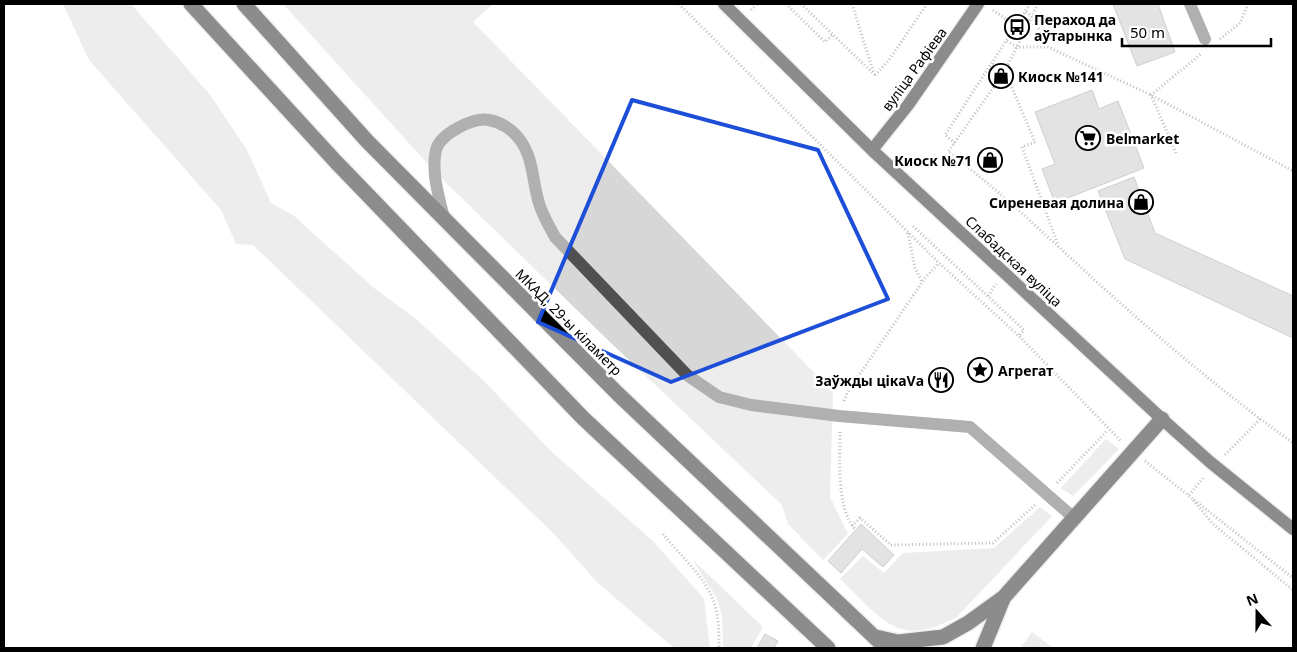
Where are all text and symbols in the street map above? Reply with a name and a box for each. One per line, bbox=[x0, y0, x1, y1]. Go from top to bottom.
place label: Пераход да аўтарынка bbox=[1034, 10, 1116, 45]
bus stop icon: Пераход да аўтарынка bbox=[1004, 14, 1030, 40]
scale bar bbox=[1122, 15, 1271, 47]
text: 50 m bbox=[1130, 22, 1165, 42]
street label: вуліца Рафіева bbox=[877, 23, 951, 115]
shop icon: Киоск №141 bbox=[988, 63, 1014, 89]
place label: Киоск №141 bbox=[1018, 67, 1104, 86]
supermarket icon: Belmarket bbox=[1075, 125, 1101, 151]
place label: Belmarket bbox=[1106, 129, 1179, 148]
shop icon: Киоск №71 bbox=[977, 147, 1003, 173]
place label: Киоск №71 bbox=[894, 151, 972, 170]
shop icon: Сиреневая долина bbox=[1128, 189, 1154, 215]
place label: Сиреневая долина bbox=[989, 193, 1124, 212]
street label: Слабадская вуліца bbox=[962, 211, 1066, 311]
street label: МКАД, 29-ы кіламетр bbox=[512, 265, 626, 379]
place icon: Агрегат bbox=[967, 357, 993, 383]
place label: Агрегат bbox=[998, 361, 1053, 380]
restaurant icon: Заўжды цікаVа bbox=[928, 367, 954, 393]
place label: Заўжды цікаVа bbox=[815, 371, 924, 390]
north arrow bbox=[1232, 587, 1282, 637]
text: N bbox=[1243, 588, 1261, 610]

